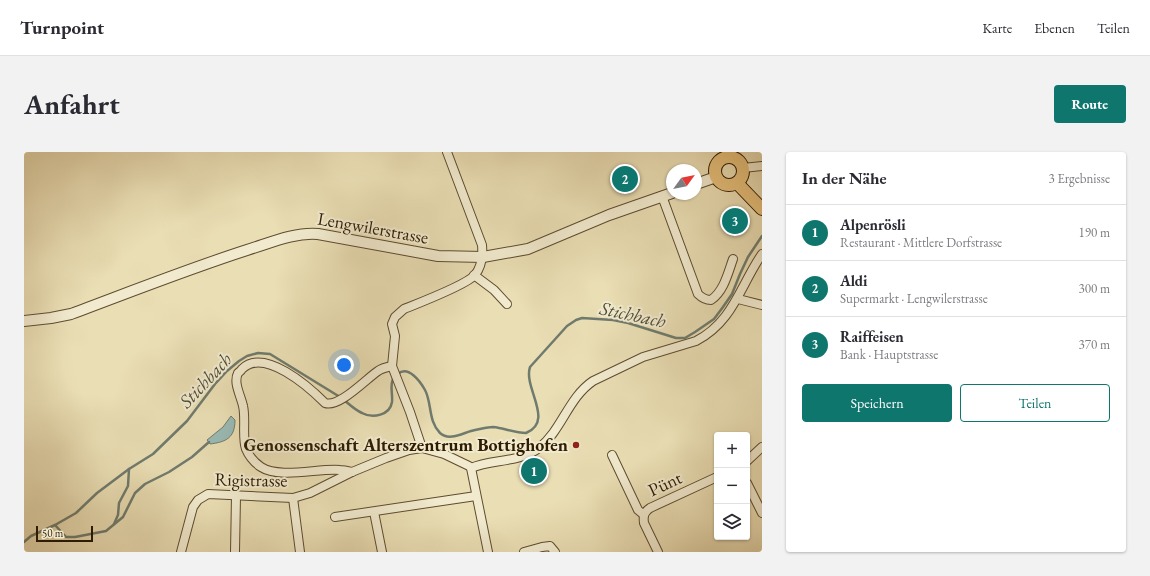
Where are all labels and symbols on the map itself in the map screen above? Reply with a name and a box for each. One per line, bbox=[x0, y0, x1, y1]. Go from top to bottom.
pin: 2 bbox=[612, 164, 638, 194]
north arrow bbox=[666, 164, 702, 200]
street label: Lengwilerstrasse bbox=[316, 206, 430, 249]
pin: 3 bbox=[722, 206, 748, 236]
water label: Stichbach bbox=[597, 295, 668, 334]
water label: Stichbach bbox=[173, 347, 237, 414]
your location bbox=[334, 355, 354, 375]
place label: Genossenschaft Alterszentrum Bottighofen bbox=[244, 433, 568, 456]
marker: Genossenschaft Alterszentrum Bottighofen bbox=[571, 440, 581, 450]
pin: 1 bbox=[521, 456, 547, 486]
street label: Pünt bbox=[644, 466, 686, 501]
street label: Rigistrasse bbox=[214, 467, 288, 492]
scale bar bbox=[36, 524, 93, 543]

